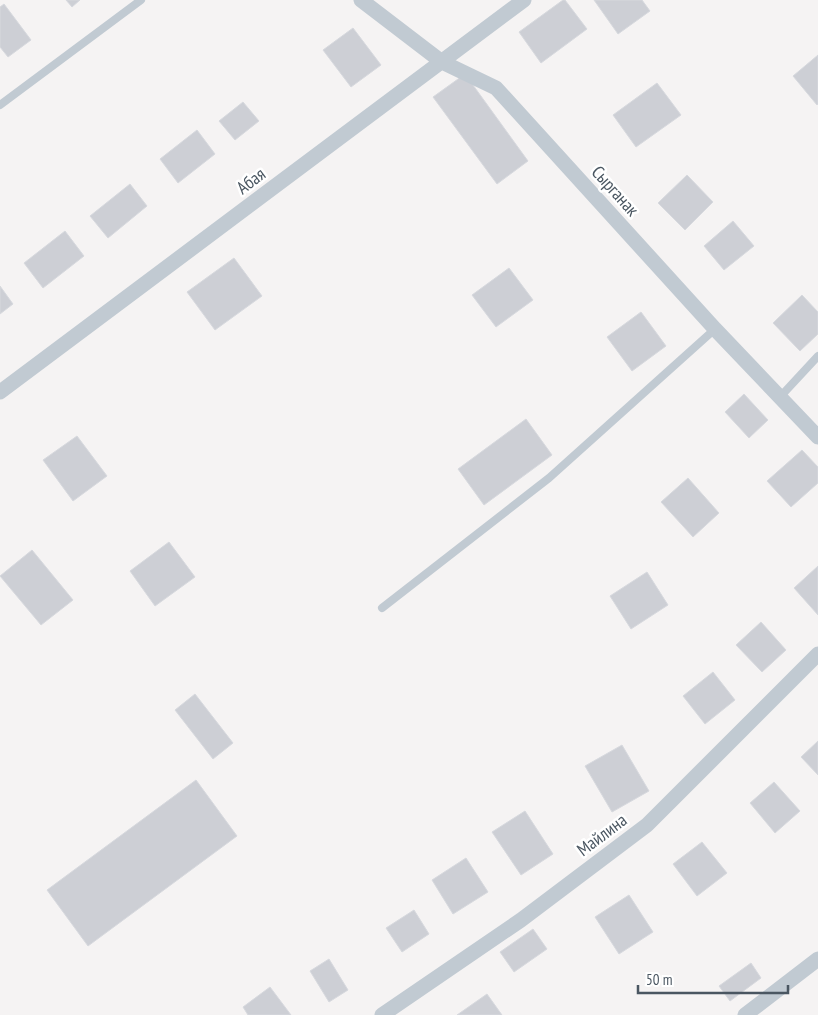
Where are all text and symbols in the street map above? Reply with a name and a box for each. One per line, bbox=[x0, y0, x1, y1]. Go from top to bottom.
street label: Сырганак bbox=[587, 161, 644, 221]
street label: Абая bbox=[232, 162, 270, 199]
street label: Майлина bbox=[572, 808, 631, 861]
scale bar bbox=[638, 962, 788, 994]
text: 50 m bbox=[646, 970, 672, 989]

